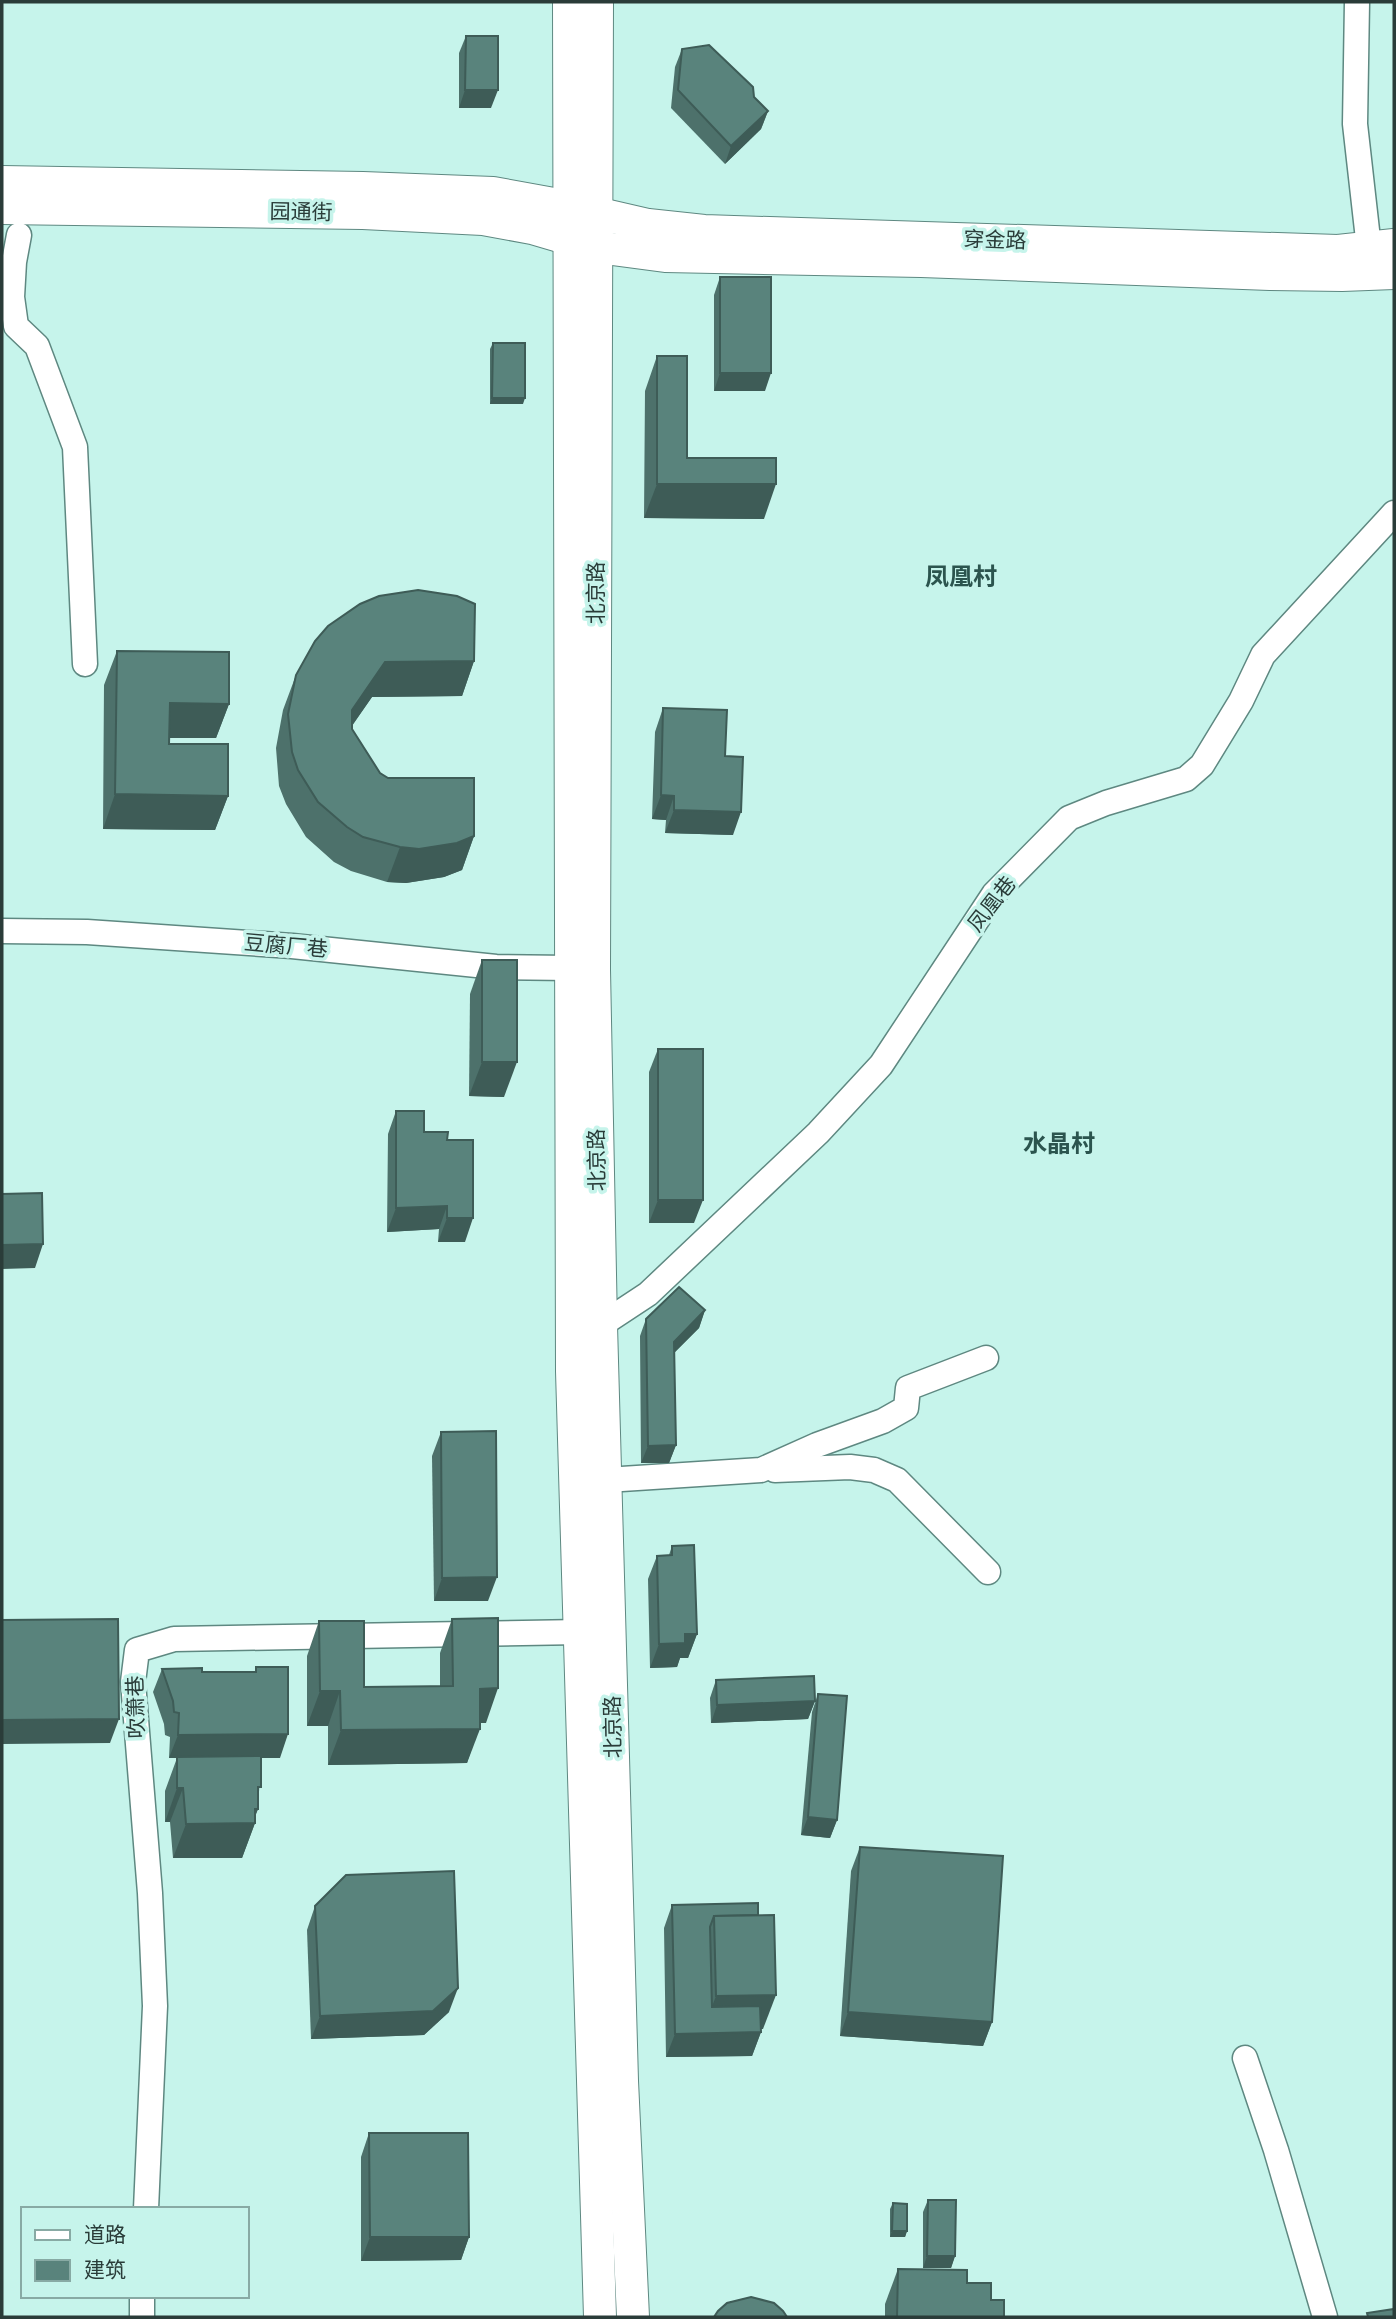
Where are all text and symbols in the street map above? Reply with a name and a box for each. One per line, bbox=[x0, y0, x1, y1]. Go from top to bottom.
street label: 园通街 bbox=[269, 199, 333, 225]
street label: 穿金路 bbox=[963, 227, 1027, 253]
street label: 北京路 bbox=[584, 562, 608, 625]
district label: 凤凰村 bbox=[925, 563, 997, 591]
street label: 凤凰巷 bbox=[963, 872, 1021, 936]
street label: 豆腐厂巷 bbox=[243, 930, 329, 962]
street label: 北京路 bbox=[584, 1128, 610, 1192]
district label: 水晶村 bbox=[1023, 1130, 1095, 1158]
street label: 吹箫巷 bbox=[123, 1675, 149, 1739]
street label: 北京路 bbox=[600, 1695, 626, 1759]
legend bbox=[21, 2207, 248, 2298]
text: 道路 bbox=[84, 2223, 126, 2247]
text: 建筑 bbox=[84, 2258, 126, 2282]

